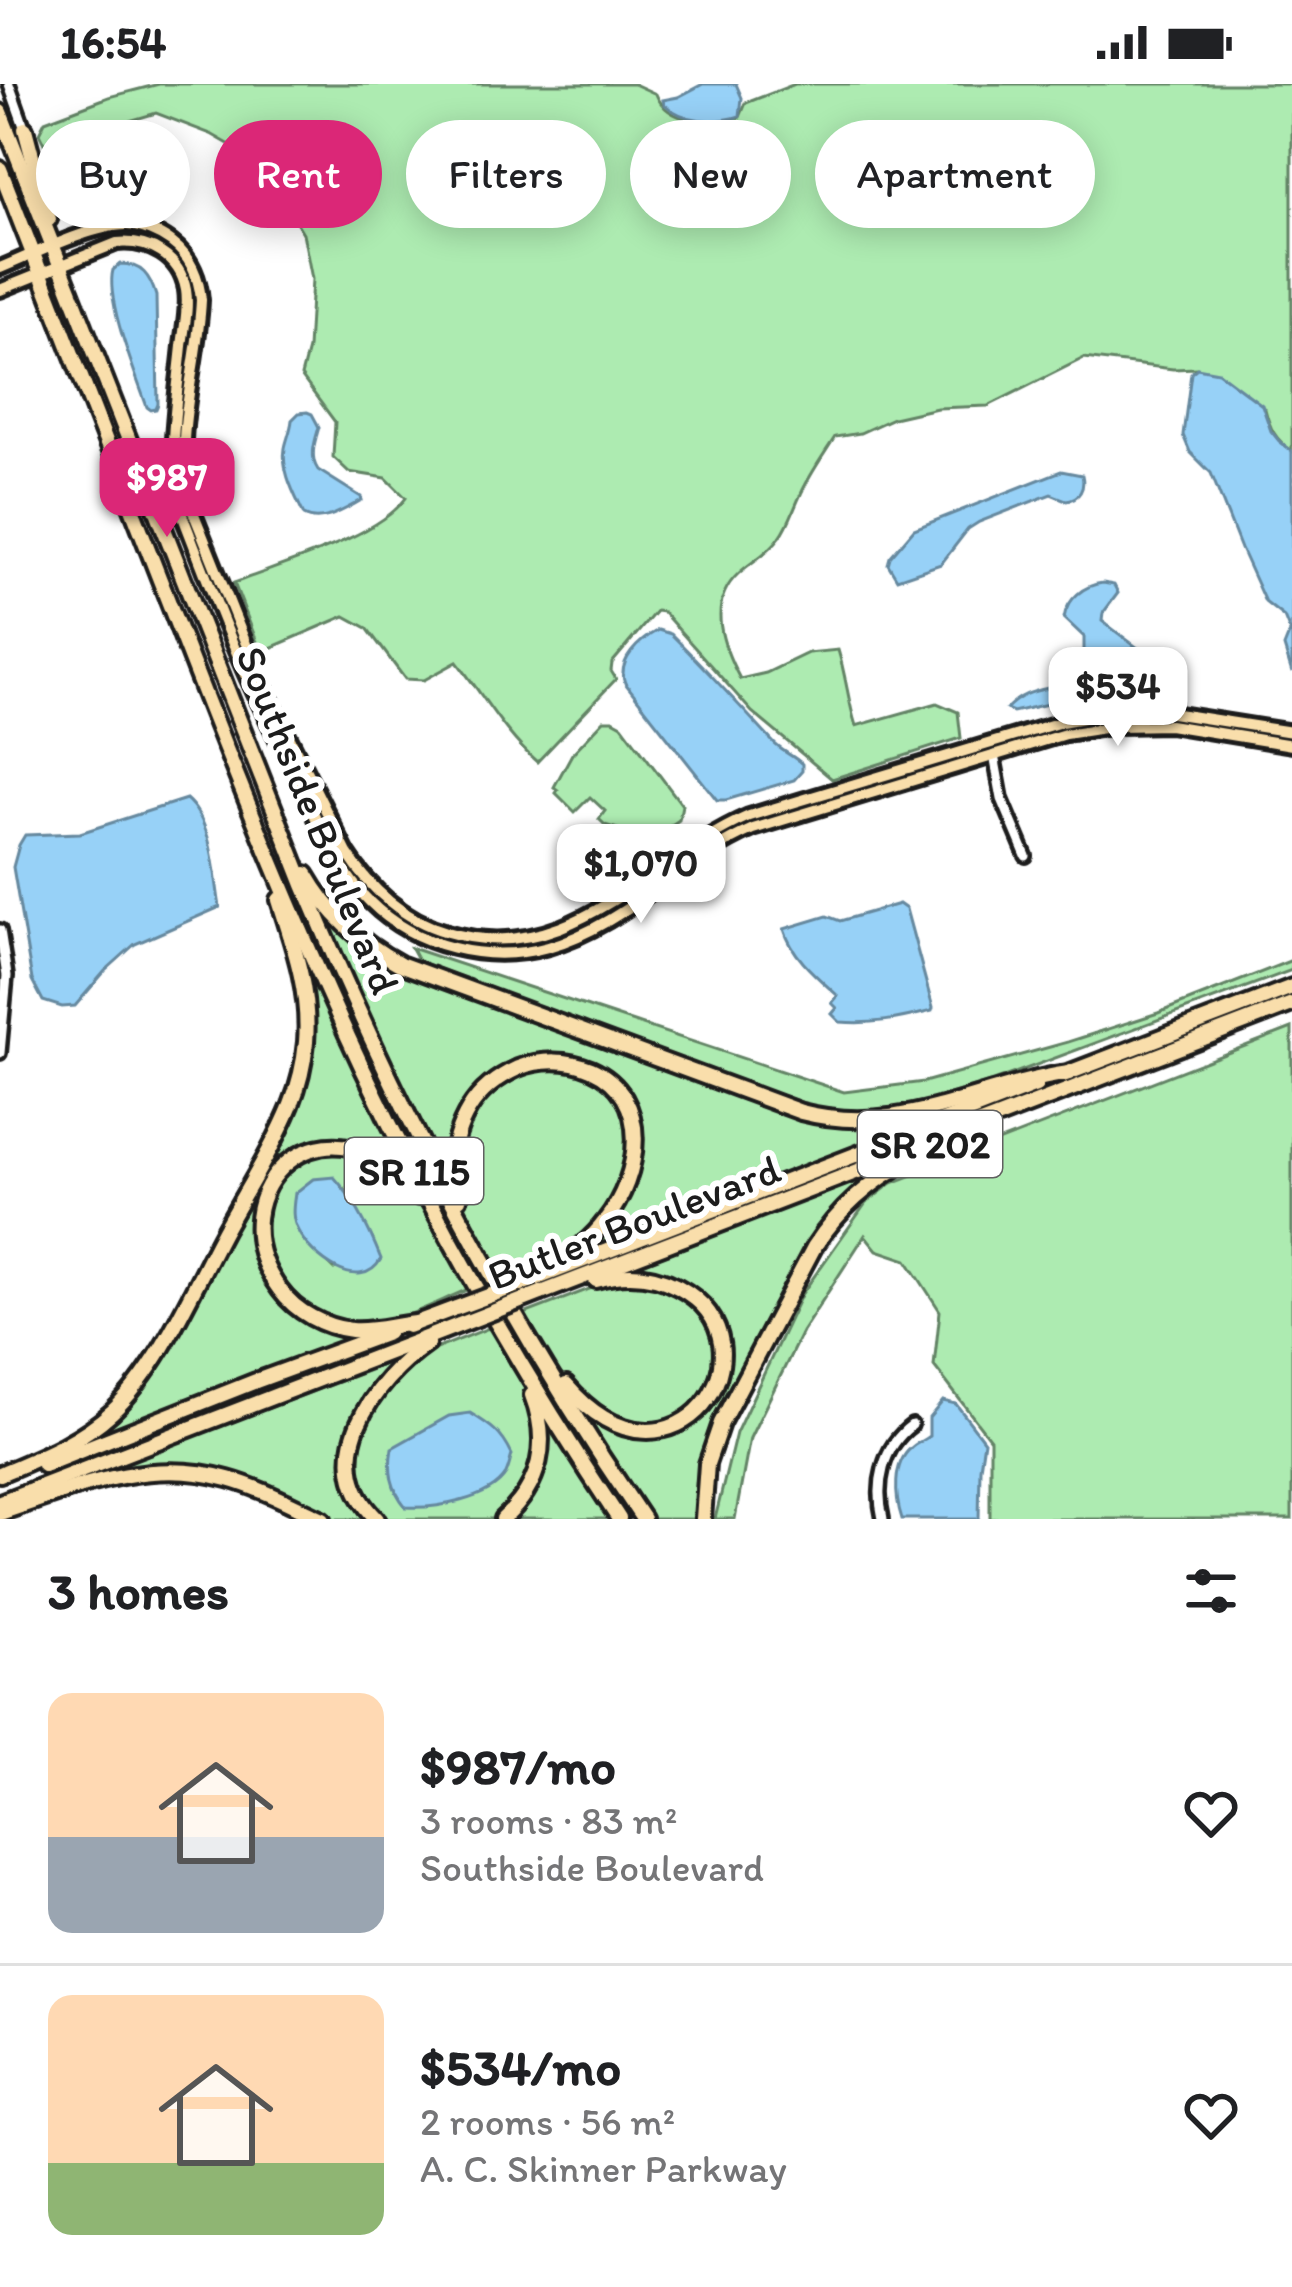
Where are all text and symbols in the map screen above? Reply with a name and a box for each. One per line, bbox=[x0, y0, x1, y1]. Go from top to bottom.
text: 16:54 bbox=[60, 15, 166, 69]
chip: Buy bbox=[36, 120, 190, 228]
chip: Rent bbox=[214, 120, 382, 228]
chip: Filters bbox=[406, 120, 606, 228]
chip: New bbox=[630, 120, 791, 228]
chip: Apartment bbox=[815, 120, 1095, 228]
pin: $987 bbox=[96, 438, 238, 540]
text: $987 bbox=[127, 453, 207, 500]
street label: Southside Boulevard bbox=[225, 639, 411, 1001]
pin: $534 bbox=[1047, 647, 1189, 749]
text: $534 bbox=[1076, 662, 1160, 709]
pin: $1,070 bbox=[543, 824, 739, 926]
text: $1,070 bbox=[584, 839, 698, 886]
road number: SR 202 bbox=[858, 1111, 1002, 1177]
road number: SR 115 bbox=[345, 1138, 483, 1204]
street label: Butler Boulevard bbox=[481, 1143, 787, 1301]
icon: filters bbox=[1178, 1558, 1244, 1624]
text: 3 homes bbox=[48, 1561, 229, 1622]
text: $987/mo bbox=[420, 1736, 616, 1797]
icon: home bbox=[144, 1741, 288, 1885]
icon: heart bbox=[1178, 1780, 1244, 1846]
text: 3 rooms · 83 m² bbox=[420, 1797, 678, 1844]
text: Southside Boulevard bbox=[420, 1844, 764, 1891]
text: $534/mo bbox=[420, 2037, 621, 2098]
icon: home bbox=[144, 2043, 288, 2187]
icon: heart bbox=[1178, 2082, 1244, 2148]
text: 2 rooms · 56 m² bbox=[420, 2098, 675, 2145]
text: A. C. Skinner Parkway bbox=[420, 2145, 787, 2192]

